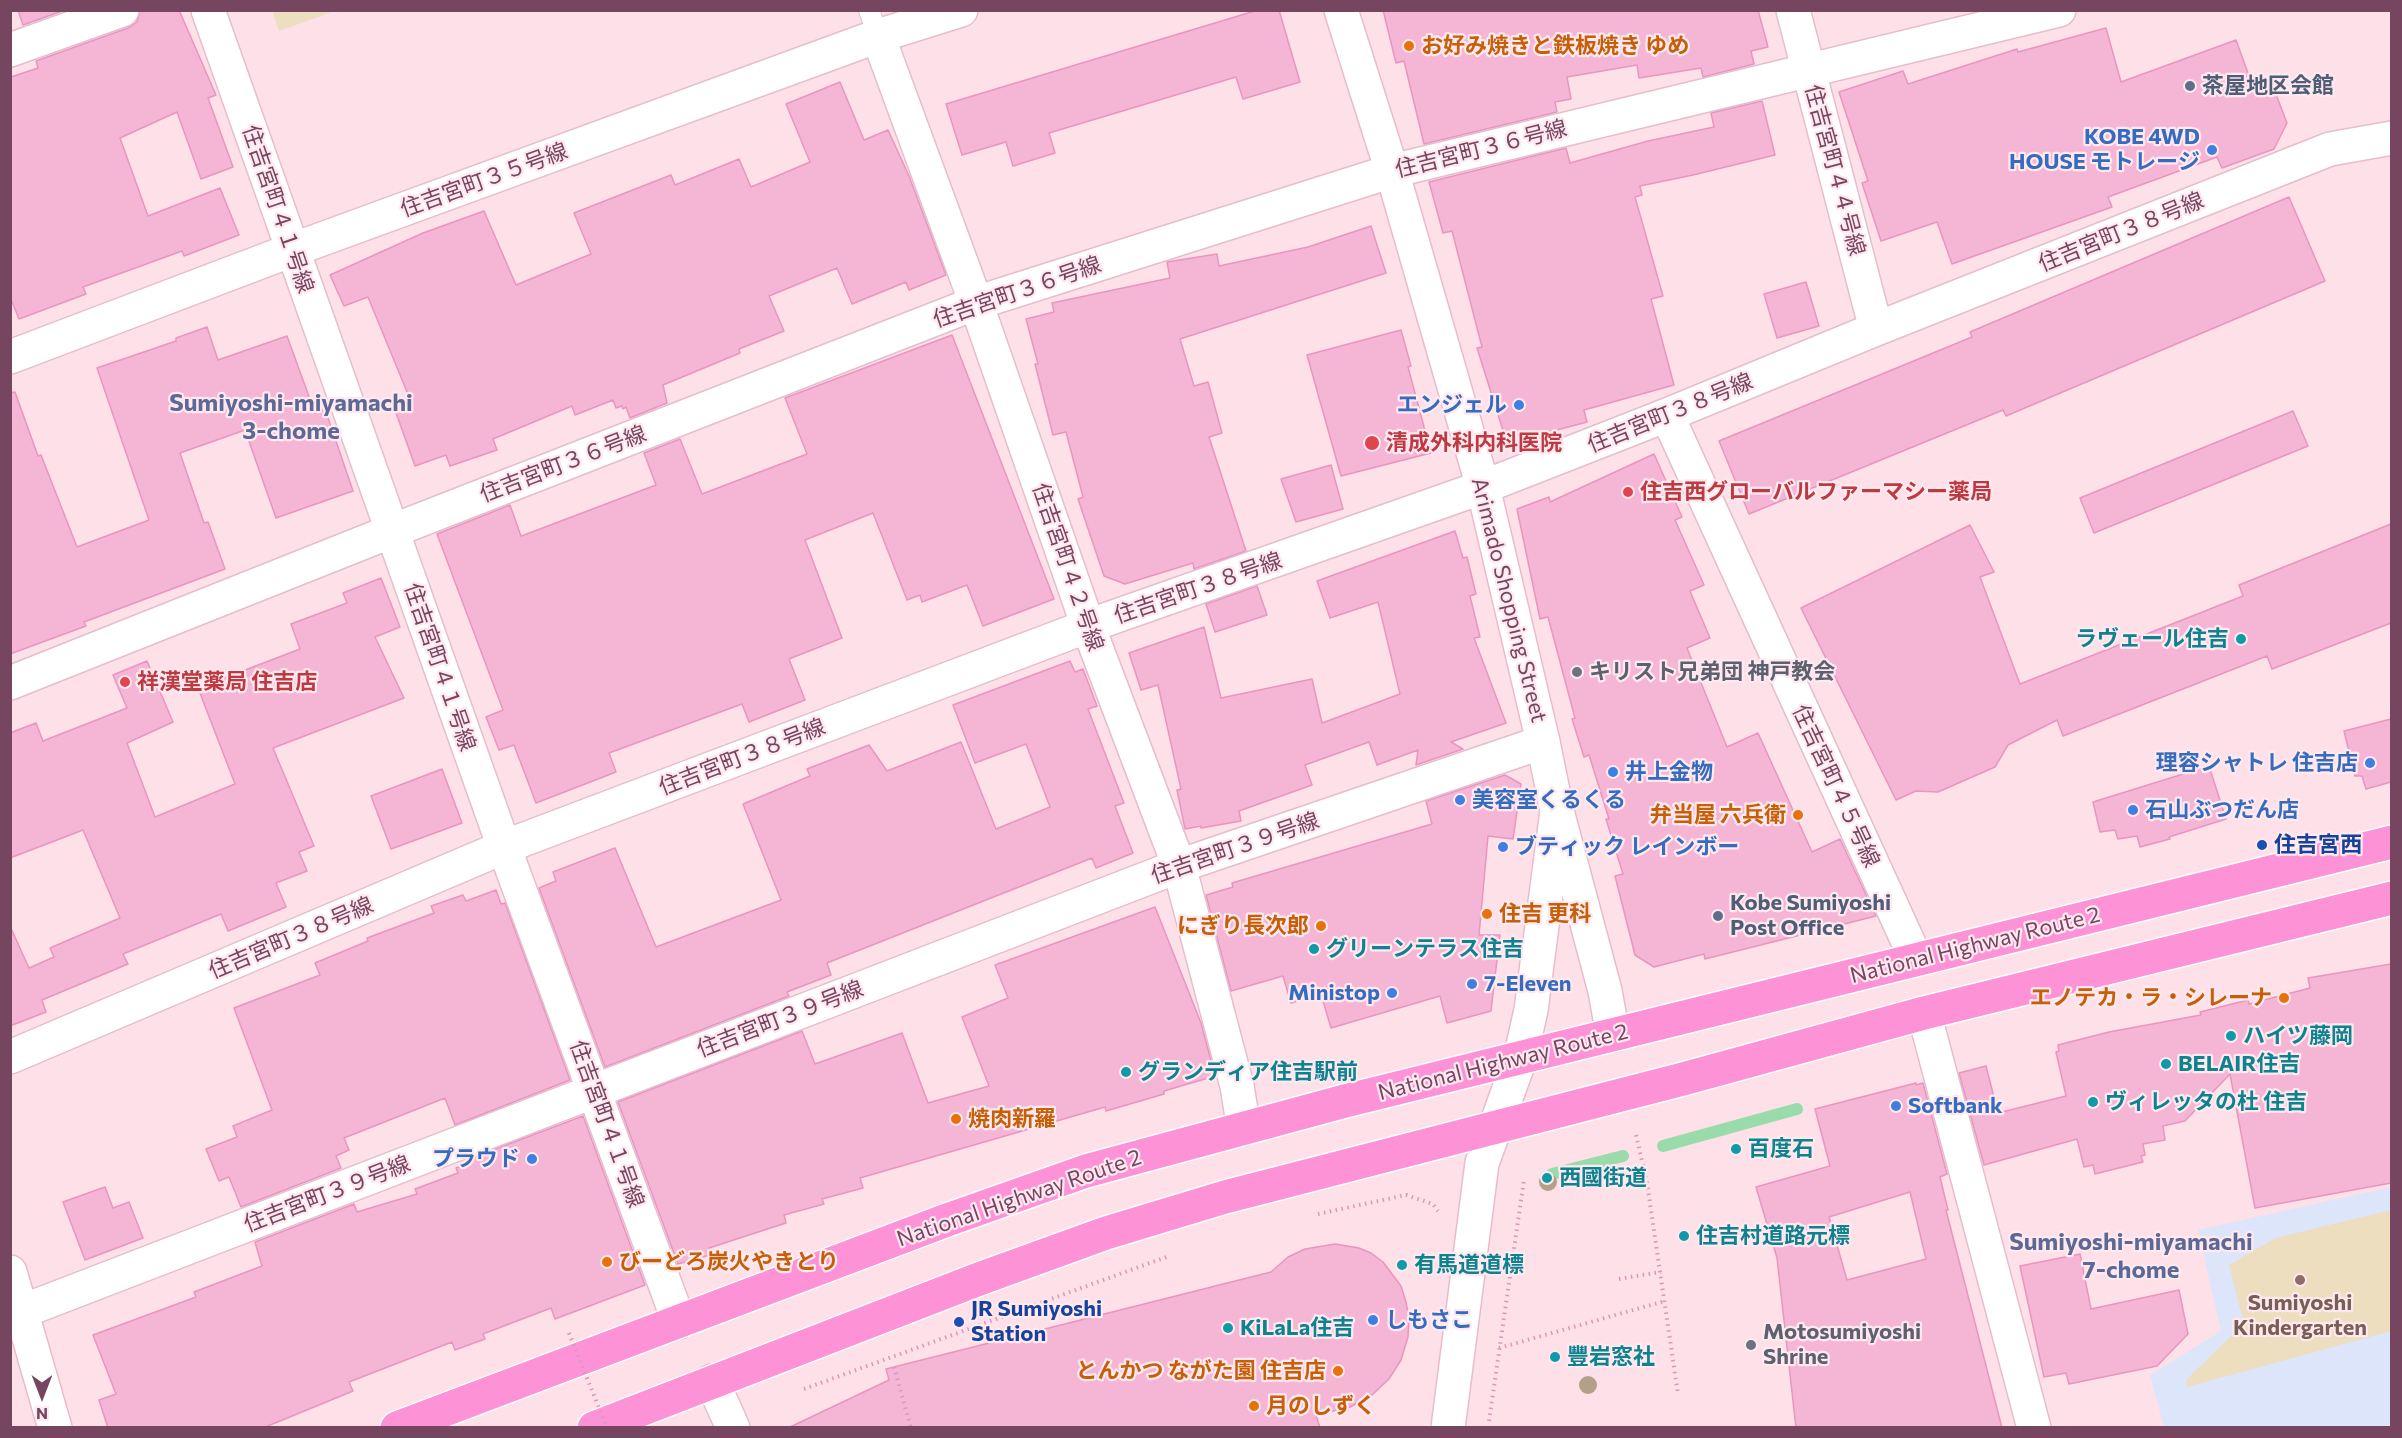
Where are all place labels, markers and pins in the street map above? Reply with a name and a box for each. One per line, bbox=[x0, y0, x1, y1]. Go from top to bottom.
place label: お好み焼きと鉄板焼き ゆめ bbox=[1421, 33, 1689, 59]
marker: お好み焼きと鉄板焼き ゆめ bbox=[1402, 39, 1416, 53]
place label: 茶屋地区会館 bbox=[2202, 73, 2334, 99]
marker: 茶屋地区会館 bbox=[2183, 79, 2197, 93]
place label: KOBE 4WD HOUSE モトレージ bbox=[2009, 124, 2200, 176]
marker: KOBE 4WD HOUSE モトレージ bbox=[2205, 143, 2219, 157]
place label: エンジェル bbox=[1397, 392, 1507, 418]
marker: エンジェル bbox=[1512, 398, 1526, 412]
place label: 清成外科内科医院 bbox=[1386, 430, 1562, 456]
marker: 清成外科内科医院 bbox=[1363, 434, 1381, 452]
place label: 住吉西グローバルファーマシー薬局 bbox=[1640, 479, 1992, 505]
marker: 住吉西グローバルファーマシー薬局 bbox=[1621, 485, 1635, 499]
place label: ラヴェール住吉 bbox=[2075, 626, 2229, 652]
marker: ラヴェール住吉 bbox=[2234, 632, 2248, 646]
place label: キリスト兄弟団 神戸教会 bbox=[1589, 659, 1835, 685]
marker: キリスト兄弟団 神戸教会 bbox=[1570, 665, 1584, 679]
place label: 祥漢堂薬局 住吉店 bbox=[137, 669, 317, 695]
marker: 祥漢堂薬局 住吉店 bbox=[118, 675, 132, 689]
place label: 理容シャトレ 住吉店 bbox=[2156, 750, 2358, 776]
marker: 理容シャトレ 住吉店 bbox=[2363, 756, 2377, 770]
place label: 井上金物 bbox=[1625, 759, 1713, 785]
marker: 井上金物 bbox=[1606, 765, 1620, 779]
place label: 美容室くるくる bbox=[1472, 787, 1626, 813]
marker: 美容室くるくる bbox=[1453, 793, 1467, 807]
place label: 石山ぶつだん店 bbox=[2145, 797, 2299, 823]
place label: 弁当屋 六兵衛 bbox=[1650, 802, 1786, 828]
marker: 石山ぶつだん店 bbox=[2126, 803, 2140, 817]
marker: 弁当屋 六兵衛 bbox=[1791, 808, 1805, 822]
place label: 住吉宮西 bbox=[2274, 832, 2362, 858]
place label: ブティック レインボー bbox=[1515, 834, 1739, 860]
marker: 住吉宮西 bbox=[2255, 838, 2269, 852]
marker: ブティック レインボー bbox=[1496, 840, 1510, 854]
place label: Kobe Sumiyoshi Post Office bbox=[1730, 890, 1891, 942]
place label: 住吉 更科 bbox=[1499, 901, 1591, 927]
marker: 住吉 更科 bbox=[1480, 907, 1494, 921]
marker: Kobe Sumiyoshi Post Office bbox=[1711, 909, 1725, 923]
place label: にぎり長次郎 bbox=[1177, 913, 1309, 939]
marker: にぎり長次郎 bbox=[1314, 919, 1328, 933]
place label: グリーンテラス住吉 bbox=[1326, 936, 1524, 962]
marker: グリーンテラス住吉 bbox=[1307, 942, 1321, 956]
place label: 7-Eleven bbox=[1484, 971, 1572, 997]
marker: 7-Eleven bbox=[1465, 977, 1479, 991]
place label: Ministop bbox=[1288, 980, 1380, 1006]
place label: エノテカ・ラ・シレーナ bbox=[2030, 985, 2272, 1011]
marker: Ministop bbox=[1385, 986, 1399, 1000]
marker: エノテカ・ラ・シレーナ bbox=[2277, 991, 2291, 1005]
place label: ハイツ藤岡 bbox=[2243, 1023, 2353, 1049]
marker: ハイツ藤岡 bbox=[2224, 1029, 2238, 1043]
place label: BELAIR住吉 bbox=[2178, 1051, 2300, 1077]
marker: BELAIR住吉 bbox=[2159, 1057, 2173, 1071]
place label: グランディア住吉駅前 bbox=[1138, 1059, 1358, 1085]
marker: グランディア住吉駅前 bbox=[1119, 1065, 1133, 1079]
place label: ヴィレッタの杜 住吉 bbox=[2105, 1089, 2307, 1115]
place label: Softbank bbox=[1908, 1093, 2003, 1119]
marker: ヴィレッタの杜 住吉 bbox=[2086, 1095, 2100, 1109]
marker: Softbank bbox=[1889, 1099, 1903, 1113]
place label: 焼肉新羅 bbox=[968, 1106, 1056, 1132]
marker: 焼肉新羅 bbox=[949, 1112, 963, 1126]
place label: 百度石 bbox=[1748, 1136, 1814, 1162]
marker: 百度石 bbox=[1729, 1142, 1743, 1156]
place label: プラウド bbox=[432, 1146, 520, 1172]
marker: プラウド bbox=[525, 1152, 539, 1166]
place label: 西國街道 bbox=[1559, 1165, 1647, 1191]
marker: 西國街道 bbox=[1540, 1171, 1554, 1185]
place label: 住吉村道路元標 bbox=[1696, 1223, 1850, 1249]
marker: 住吉村道路元標 bbox=[1677, 1229, 1691, 1243]
place label: びーどろ炭火やきとり bbox=[619, 1249, 839, 1275]
place label: 有馬道道標 bbox=[1414, 1252, 1524, 1278]
marker: びーどろ炭火やきとり bbox=[600, 1255, 614, 1269]
marker: 有馬道道標 bbox=[1395, 1258, 1409, 1272]
marker: Sumiyoshi Kindergarten bbox=[2293, 1273, 2307, 1287]
place label: Sumiyoshi Kindergarten bbox=[2233, 1290, 2367, 1342]
place label: JR Sumiyoshi Station bbox=[971, 1296, 1102, 1348]
place label: しもさこ bbox=[1385, 1307, 1473, 1333]
marker: しもさこ bbox=[1366, 1313, 1380, 1327]
marker: JR Sumiyoshi Station bbox=[952, 1315, 966, 1329]
place label: KiLaLa住吉 bbox=[1240, 1315, 1354, 1341]
place label: Motosumiyoshi Shrine bbox=[1763, 1319, 1921, 1370]
marker: KiLaLa住吉 bbox=[1221, 1321, 1235, 1335]
marker: Motosumiyoshi Shrine bbox=[1744, 1338, 1758, 1352]
place label: 豐岩窓社 bbox=[1567, 1344, 1655, 1370]
marker: 豐岩窓社 bbox=[1548, 1350, 1562, 1364]
place label: とんかつ ながた園 住吉店 bbox=[1076, 1358, 1326, 1384]
marker: とんかつ ながた園 住吉店 bbox=[1331, 1364, 1345, 1378]
place label: 月のしずく bbox=[1266, 1393, 1376, 1419]
marker: 月のしずく bbox=[1247, 1399, 1261, 1413]

